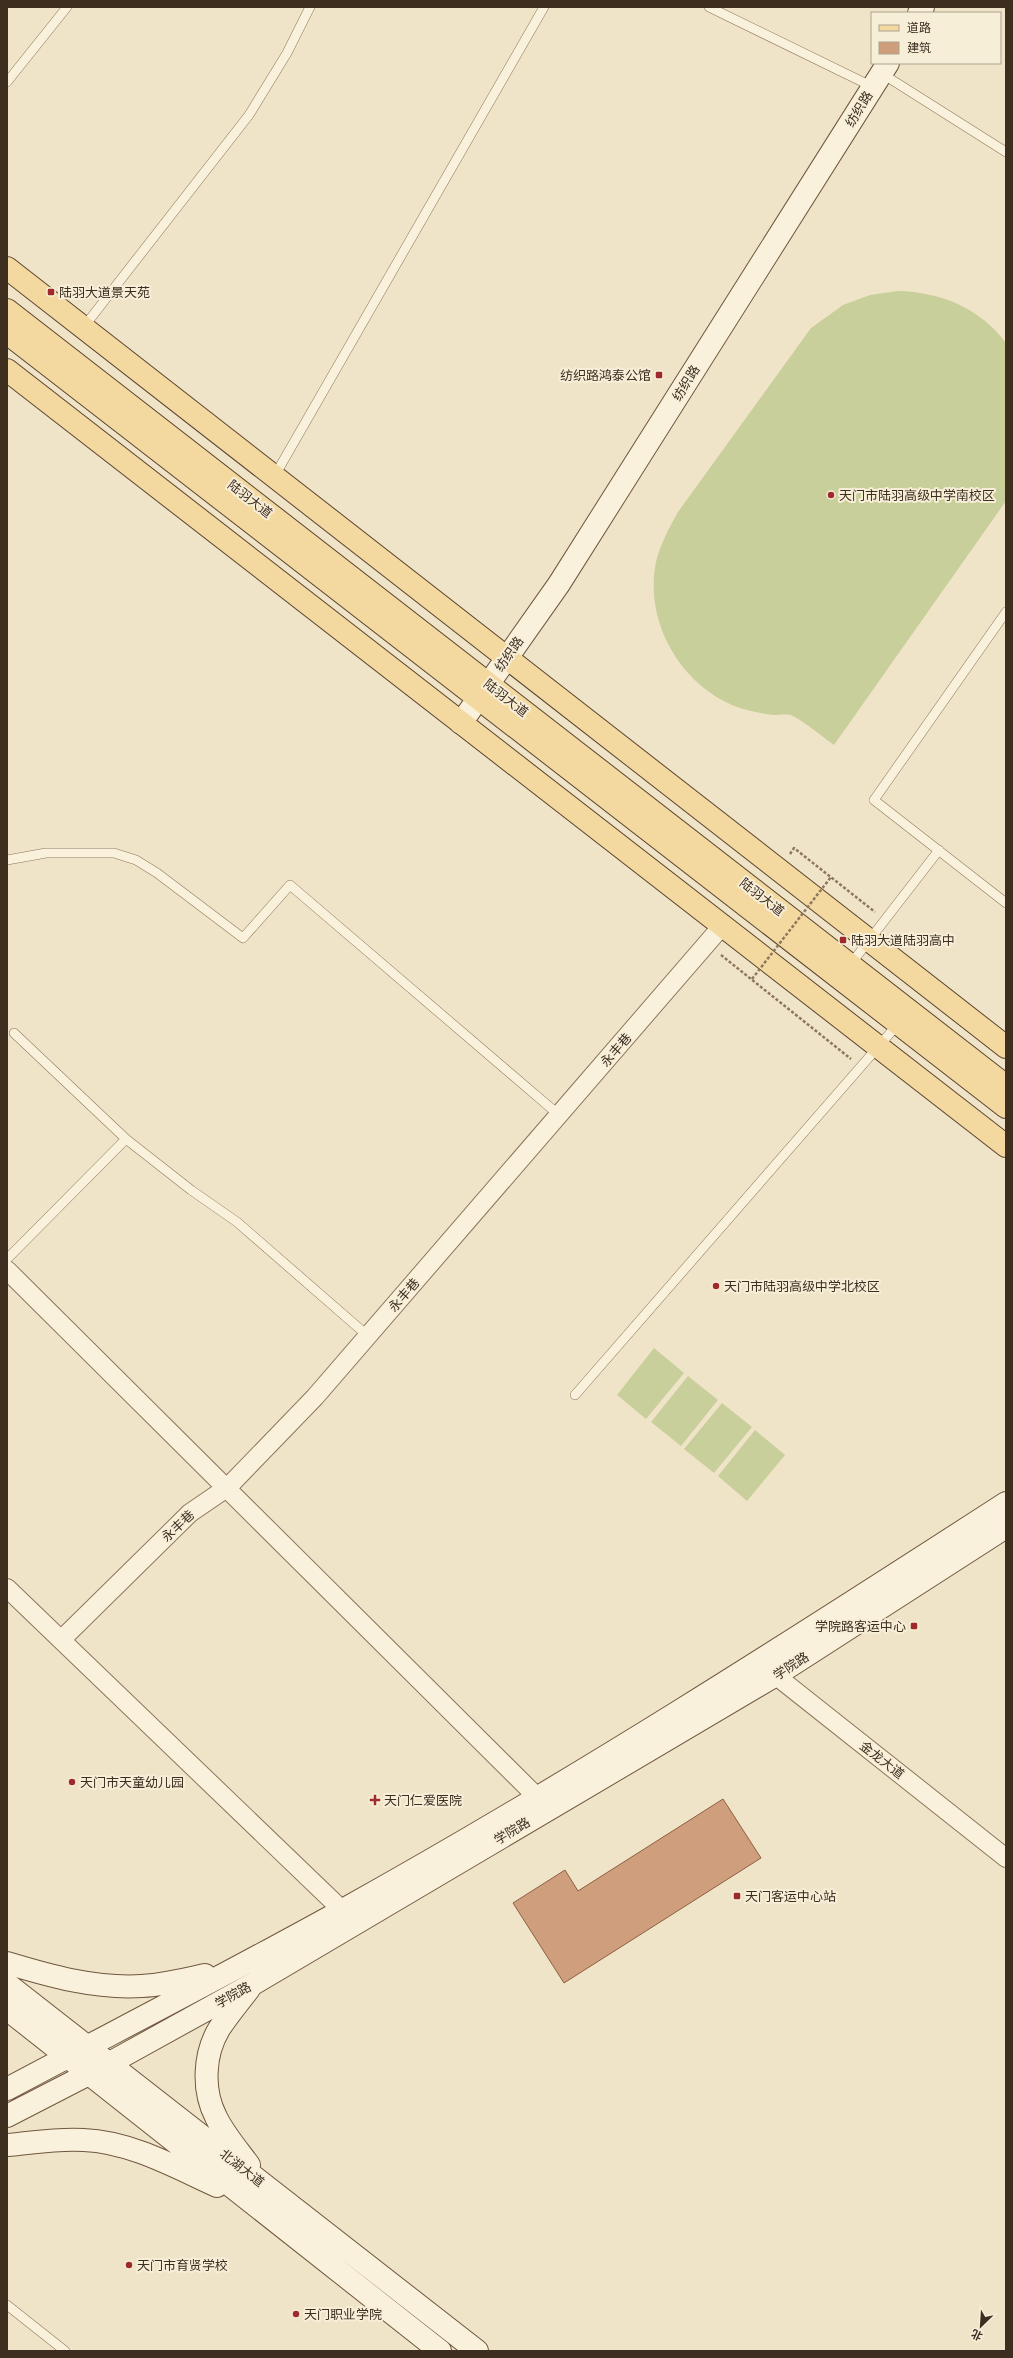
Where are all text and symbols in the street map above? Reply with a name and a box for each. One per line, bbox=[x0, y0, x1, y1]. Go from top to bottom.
legend bbox=[871, 12, 1001, 64]
text: 道路 bbox=[907, 20, 931, 35]
text: 建筑 bbox=[907, 40, 931, 55]
street label: 纺织路 bbox=[841, 88, 877, 130]
place label: 陆羽大道景天苑 bbox=[59, 284, 150, 301]
marker: 陆羽大道景天苑 bbox=[46, 287, 56, 297]
street label: 纺织路 bbox=[668, 362, 704, 404]
place label: 纺织路鸿泰公馆 bbox=[560, 367, 651, 384]
marker: 纺织路鸿泰公馆 bbox=[654, 370, 664, 380]
street label: 陆羽大道 bbox=[224, 476, 276, 522]
place label: 天门市陆羽高级中学南校区 bbox=[839, 487, 995, 504]
marker: 天门市陆羽高级中学南校区 bbox=[826, 490, 836, 500]
street label: 纺织路 bbox=[491, 633, 527, 675]
street label: 陆羽大道 bbox=[480, 675, 532, 721]
street label: 陆羽大道 bbox=[736, 874, 788, 920]
place label: 陆羽大道陆羽高中 bbox=[851, 932, 955, 949]
marker: 陆羽大道陆羽高中 bbox=[838, 935, 848, 945]
street label: 永丰巷 bbox=[597, 1030, 635, 1070]
street label: 永丰巷 bbox=[385, 1275, 423, 1315]
place label: 天门市陆羽高级中学北校区 bbox=[724, 1278, 880, 1295]
marker: 天门市陆羽高级中学北校区 bbox=[711, 1281, 721, 1291]
street label: 永丰巷 bbox=[158, 1506, 198, 1546]
place label: 学院路客运中心 bbox=[815, 1618, 906, 1635]
marker: 学院路客运中心 bbox=[909, 1621, 919, 1631]
street label: 学院路 bbox=[770, 1648, 812, 1684]
street label: 金龙大道 bbox=[856, 1737, 908, 1783]
place label: 天门市天童幼儿园 bbox=[80, 1774, 184, 1791]
marker: 天门市天童幼儿园 bbox=[67, 1777, 77, 1787]
place label: 天门仁爱医院 bbox=[384, 1792, 462, 1809]
marker: 天门仁爱医院 bbox=[369, 1794, 381, 1806]
street label: 学院路 bbox=[491, 1814, 533, 1848]
place label: 天门客运中心站 bbox=[745, 1888, 836, 1905]
marker: 天门客运中心站 bbox=[732, 1891, 742, 1901]
street label: 学院路 bbox=[212, 1978, 254, 2012]
street label: 北湖大道 bbox=[216, 2145, 268, 2191]
place label: 天门市育贤学校 bbox=[137, 2257, 228, 2274]
marker: 天门市育贤学校 bbox=[124, 2260, 134, 2270]
place label: 天门职业学院 bbox=[304, 2306, 382, 2323]
north arrow bbox=[961, 2306, 1001, 2346]
marker: 天门职业学院 bbox=[291, 2309, 301, 2319]
text: 北 bbox=[969, 2326, 985, 2344]

